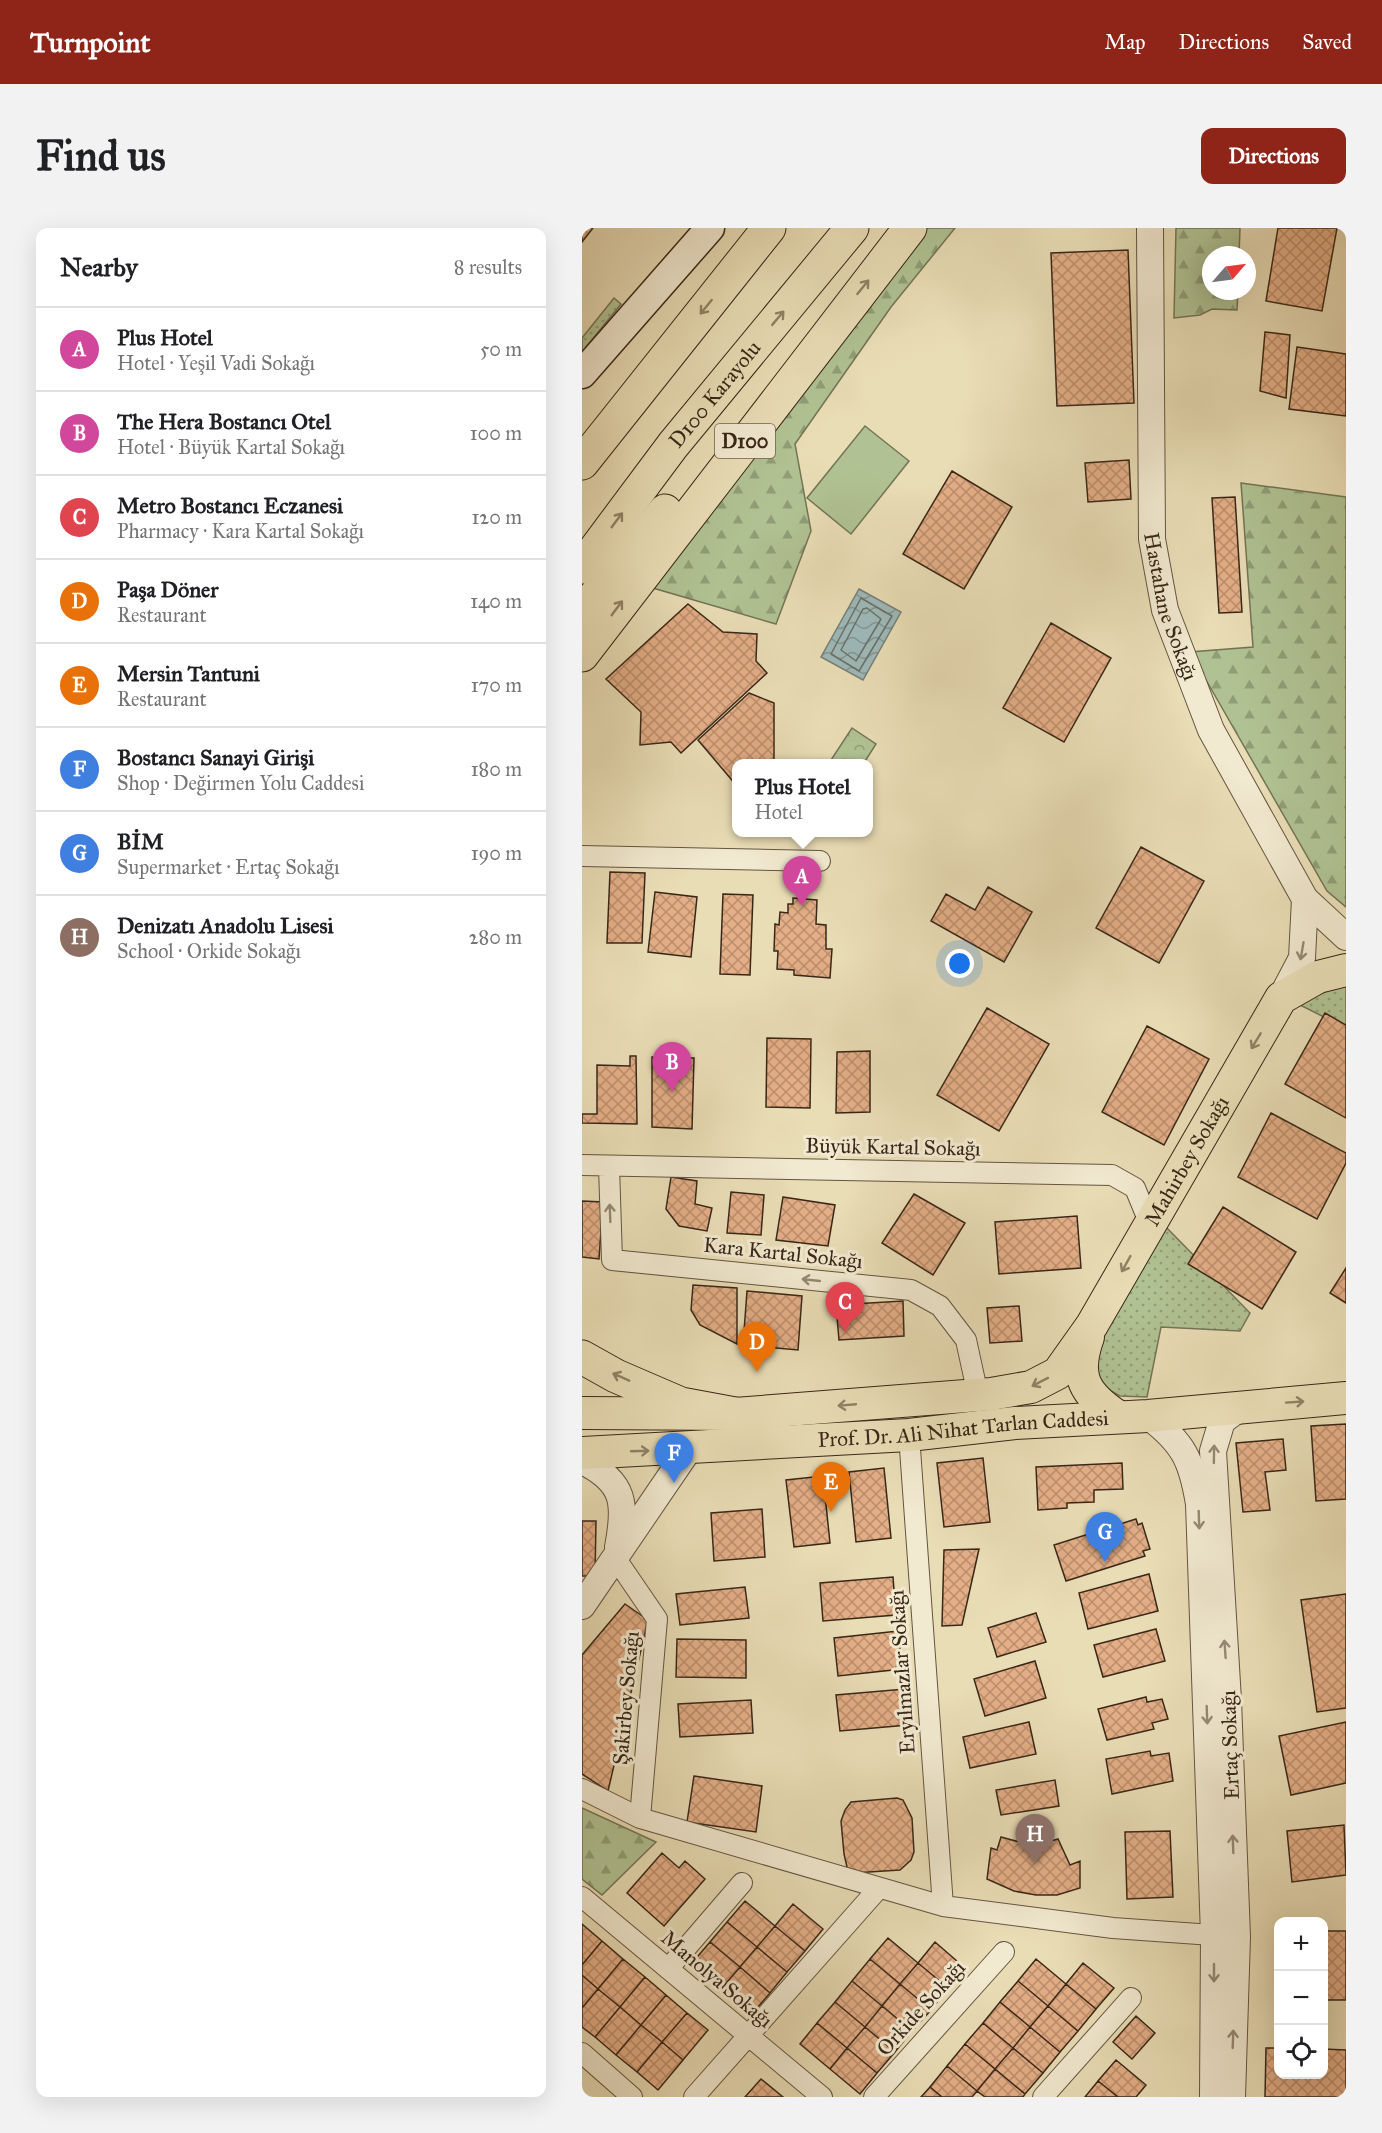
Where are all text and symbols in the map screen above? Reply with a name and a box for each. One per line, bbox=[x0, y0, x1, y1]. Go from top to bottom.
text: Turnpoint bbox=[30, 25, 150, 60]
text: Map bbox=[1105, 29, 1146, 55]
text: Directions bbox=[1179, 29, 1269, 55]
text: Saved bbox=[1302, 29, 1352, 55]
button: Directions bbox=[1201, 128, 1346, 184]
text: Find us bbox=[36, 130, 166, 182]
north arrow bbox=[1202, 246, 1256, 300]
text: Nearby bbox=[60, 251, 138, 283]
text: 8 results bbox=[454, 255, 522, 279]
one-way arrow bbox=[857, 279, 870, 295]
one-way arrow bbox=[700, 298, 713, 314]
one-way arrow bbox=[771, 310, 784, 326]
text: Plus Hotel bbox=[117, 324, 213, 351]
street label: D100 Karayolu bbox=[663, 336, 765, 454]
text: A bbox=[73, 337, 86, 361]
text: 50 m bbox=[480, 337, 522, 361]
text: Hotel · Yeşil Vadi Sokağı bbox=[117, 351, 315, 375]
text: The Hera Bostancı Otel bbox=[117, 408, 331, 435]
text: B bbox=[73, 421, 86, 445]
text: 100 m bbox=[470, 421, 522, 445]
road number: D100 bbox=[715, 424, 775, 458]
text: Hotel · Büyük Kartal Sokağı bbox=[117, 435, 345, 459]
text: Metro Bostancı Eczanesi bbox=[117, 492, 343, 519]
text: C bbox=[73, 505, 86, 529]
text: 120 m bbox=[471, 505, 522, 529]
one-way arrow bbox=[610, 512, 623, 528]
text: Pharmacy · Kara Kartal Sokağı bbox=[117, 519, 364, 543]
street label: Hastahane Sokağı bbox=[1138, 530, 1204, 684]
text: Paşa Döner bbox=[117, 576, 218, 603]
text: D bbox=[72, 589, 87, 613]
text: 140 m bbox=[470, 589, 522, 613]
one-way arrow bbox=[611, 601, 624, 617]
text: Restaurant bbox=[117, 603, 207, 627]
text: Mersin Tantuni bbox=[117, 660, 260, 687]
text: E bbox=[72, 673, 87, 697]
text: 170 m bbox=[471, 673, 522, 697]
text: Restaurant bbox=[117, 687, 207, 711]
text: Bostancı Sanayi Girişi bbox=[117, 744, 314, 771]
text: F bbox=[73, 757, 86, 781]
text: 180 m bbox=[471, 757, 522, 781]
popup bbox=[732, 759, 873, 837]
text: Shop · Değirmen Yolu Caddesi bbox=[117, 771, 364, 795]
text: Plus Hotel bbox=[755, 773, 850, 800]
text: Hotel bbox=[755, 800, 803, 824]
text: BİM bbox=[117, 828, 164, 855]
text: G bbox=[72, 841, 87, 865]
text: 190 m bbox=[471, 841, 522, 865]
text: Supermarket · Ertaç Sokağı bbox=[117, 855, 339, 879]
pin: A bbox=[782, 856, 822, 906]
text: Denizatı Anadolu Lisesi bbox=[117, 912, 334, 939]
text: H bbox=[71, 925, 88, 949]
text: 280 m bbox=[469, 925, 522, 949]
text: School · Orkide Sokağı bbox=[117, 939, 301, 963]
one-way arrow bbox=[1296, 941, 1307, 960]
your location bbox=[945, 949, 974, 978]
one-way arrow bbox=[1250, 1032, 1262, 1049]
pin: B bbox=[652, 1042, 692, 1092]
street label: Mahirbey Sokağı bbox=[1139, 1091, 1235, 1231]
street label: Büyük Kartal Sokağı bbox=[805, 1132, 981, 1162]
one-way arrow bbox=[605, 1203, 616, 1223]
street label: Kara Kartal Sokağı bbox=[702, 1232, 864, 1274]
one-way arrow bbox=[1120, 1255, 1132, 1272]
one-way arrow bbox=[802, 1274, 822, 1285]
pin: C bbox=[826, 1282, 864, 1332]
pin: D bbox=[738, 1322, 777, 1372]
one-way arrow bbox=[612, 1371, 630, 1382]
one-way arrow bbox=[1032, 1376, 1049, 1388]
one-way arrow bbox=[1285, 1396, 1304, 1407]
one-way arrow bbox=[838, 1400, 858, 1411]
street label: Prof. Dr. Ali Nihat Tarlan Caddesi bbox=[817, 1405, 1110, 1453]
pin: F bbox=[654, 1434, 694, 1483]
one-way arrow bbox=[630, 1445, 650, 1456]
one-way arrow bbox=[1209, 1445, 1220, 1465]
pin: E bbox=[812, 1462, 850, 1512]
one-way arrow bbox=[1194, 1509, 1205, 1529]
pin: G bbox=[1086, 1512, 1124, 1562]
street label: Eryılmazlar Sokağı bbox=[883, 1589, 921, 1755]
street label: Şakirbey Sokağı bbox=[607, 1630, 645, 1766]
one-way arrow bbox=[1220, 1639, 1231, 1659]
street label: Ertaç Sokağı bbox=[1215, 1690, 1245, 1800]
one-way arrow bbox=[1201, 1704, 1213, 1724]
pin: H bbox=[1016, 1814, 1054, 1864]
one-way arrow bbox=[1228, 1834, 1239, 1854]
map controls bbox=[1274, 1917, 1328, 2079]
button: + bbox=[1274, 1917, 1328, 1971]
street label: Manolya Sokağı bbox=[656, 1925, 778, 2033]
street label: Orkide Sokağı bbox=[871, 1955, 971, 2061]
one-way arrow bbox=[1208, 1962, 1220, 1982]
button: − bbox=[1274, 1971, 1328, 2025]
button: locate bbox=[1274, 2025, 1328, 2079]
one-way arrow bbox=[1228, 2029, 1239, 2049]

